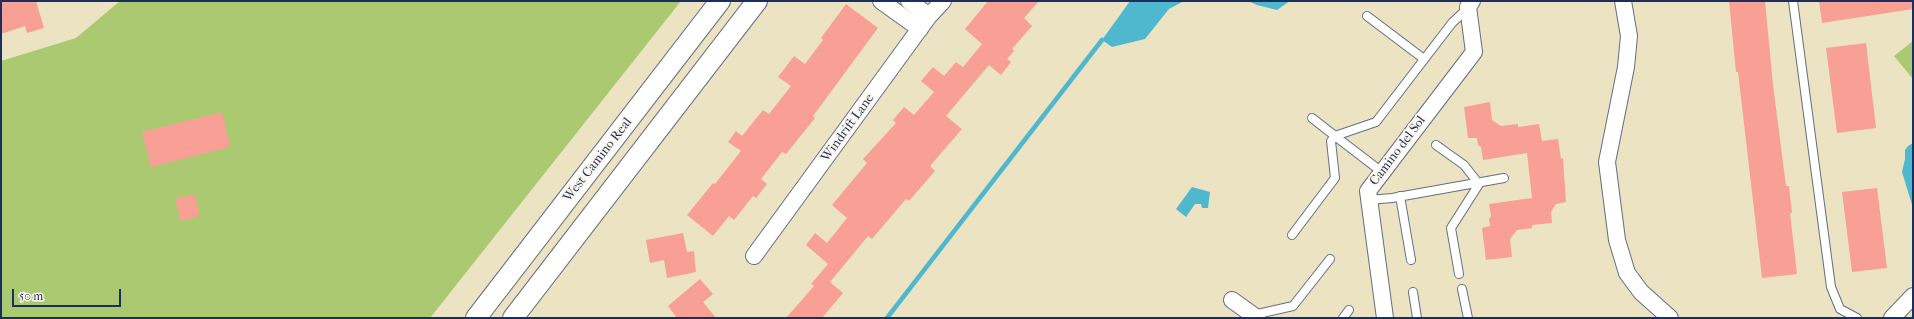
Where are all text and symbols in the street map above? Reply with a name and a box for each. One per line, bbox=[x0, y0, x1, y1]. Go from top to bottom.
street label: Windrift Lane bbox=[818, 91, 878, 165]
street label: Camino del Sol bbox=[1367, 113, 1429, 189]
street label: West Camino Real bbox=[560, 115, 636, 205]
scale bar bbox=[14, 281, 123, 307]
text: 50 m bbox=[19, 289, 43, 303]

